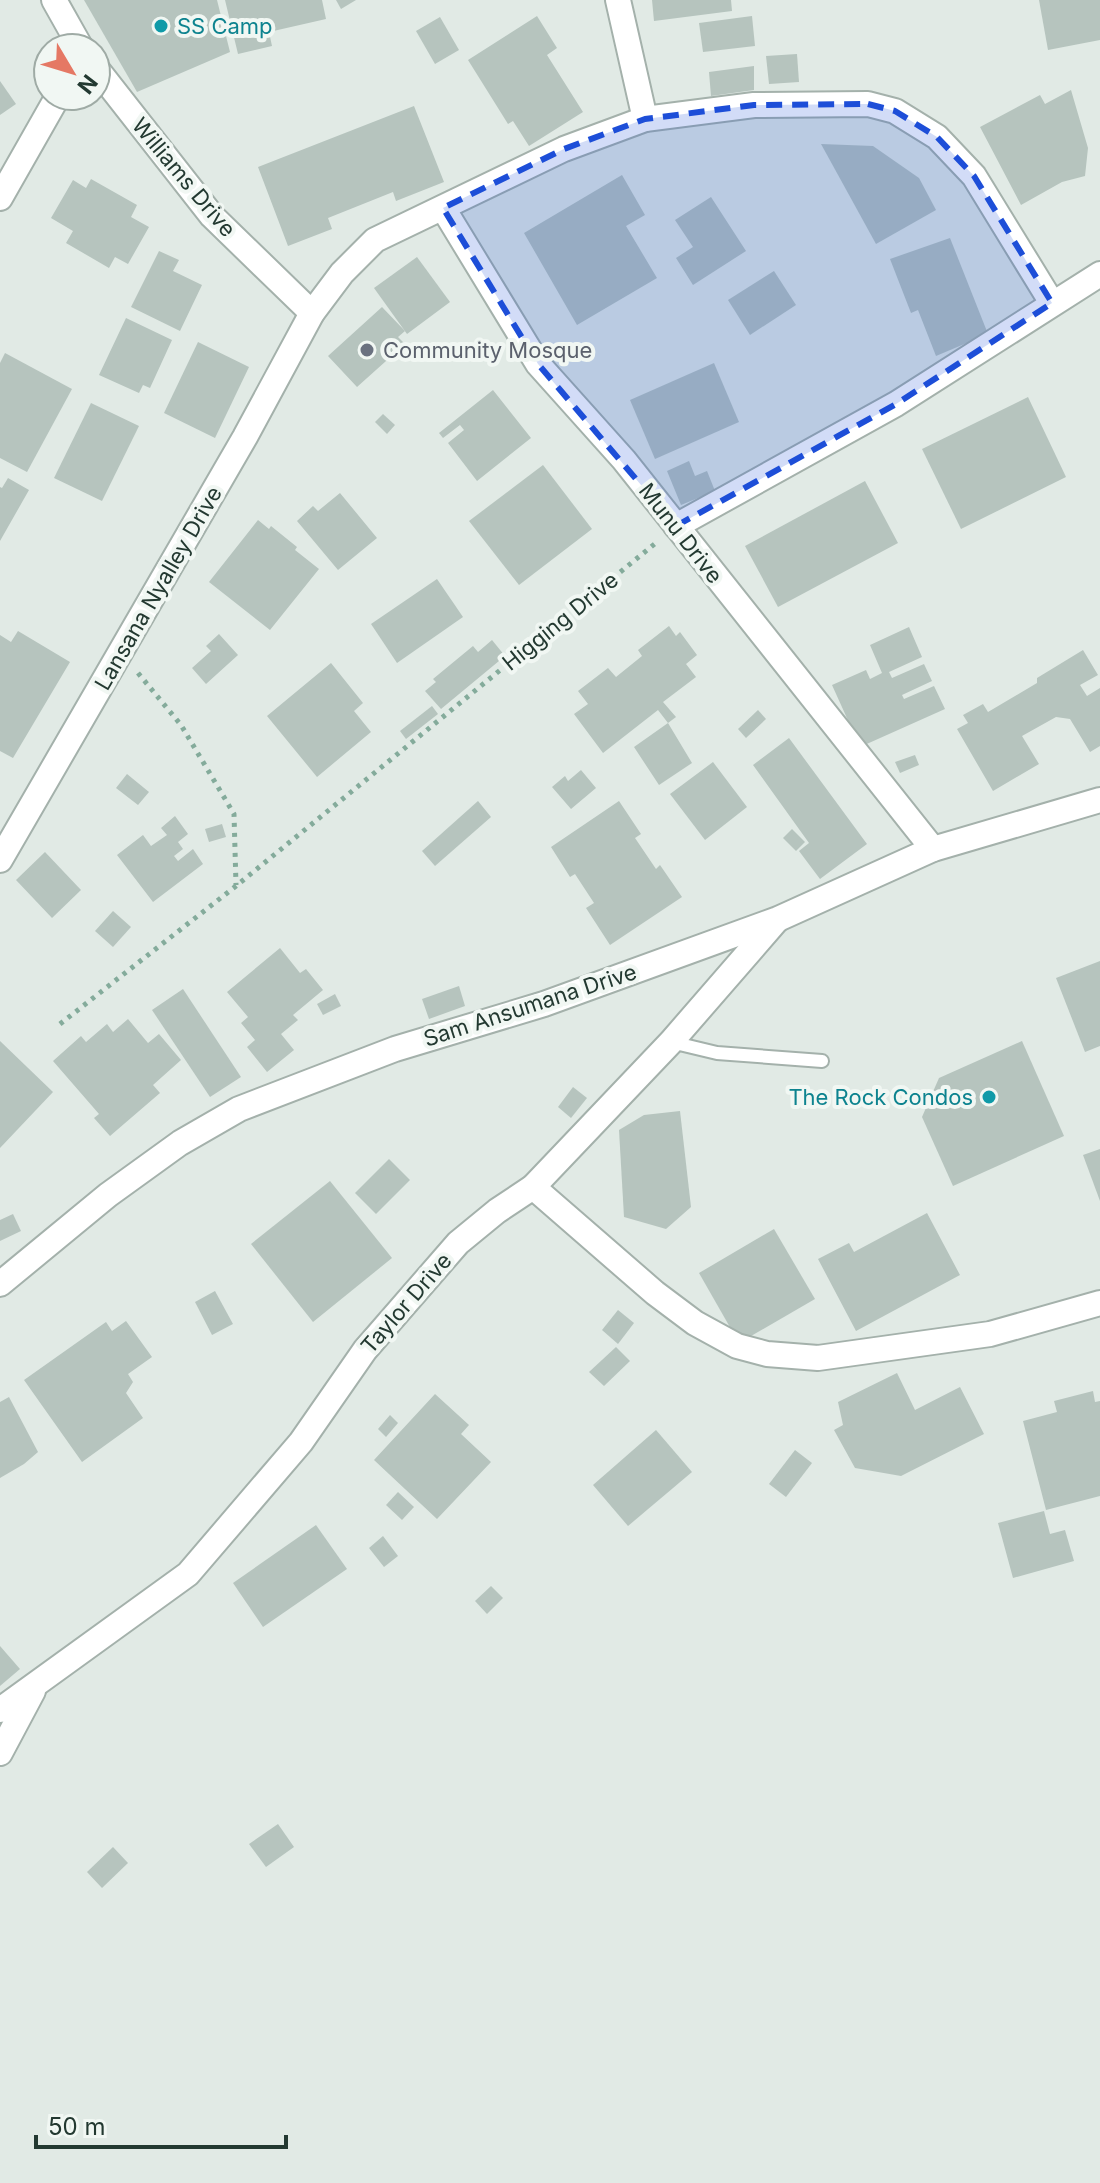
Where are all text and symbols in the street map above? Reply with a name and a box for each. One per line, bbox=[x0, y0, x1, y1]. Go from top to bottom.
place label: SS Camp bbox=[177, 13, 273, 39]
marker: SS Camp bbox=[152, 17, 170, 35]
north arrow bbox=[32, 32, 112, 112]
text: N bbox=[72, 70, 103, 99]
street label: Williams Drive bbox=[127, 112, 241, 242]
place label: Community Mosque bbox=[383, 337, 592, 363]
marker: Community Mosque bbox=[358, 341, 376, 359]
street label: Munu Drive bbox=[634, 478, 728, 588]
street label: Lansana Nyalley Drive bbox=[89, 482, 227, 694]
street label: Higging Drive bbox=[497, 566, 623, 676]
street label: Sam Ansumana Drive bbox=[420, 958, 640, 1052]
place label: The Rock Condos bbox=[788, 1084, 973, 1110]
marker: The Rock Condos bbox=[980, 1088, 998, 1106]
street label: Taylor Drive bbox=[355, 1247, 457, 1359]
scale bar bbox=[36, 2099, 286, 2149]
text: 50 m bbox=[48, 2112, 106, 2141]

